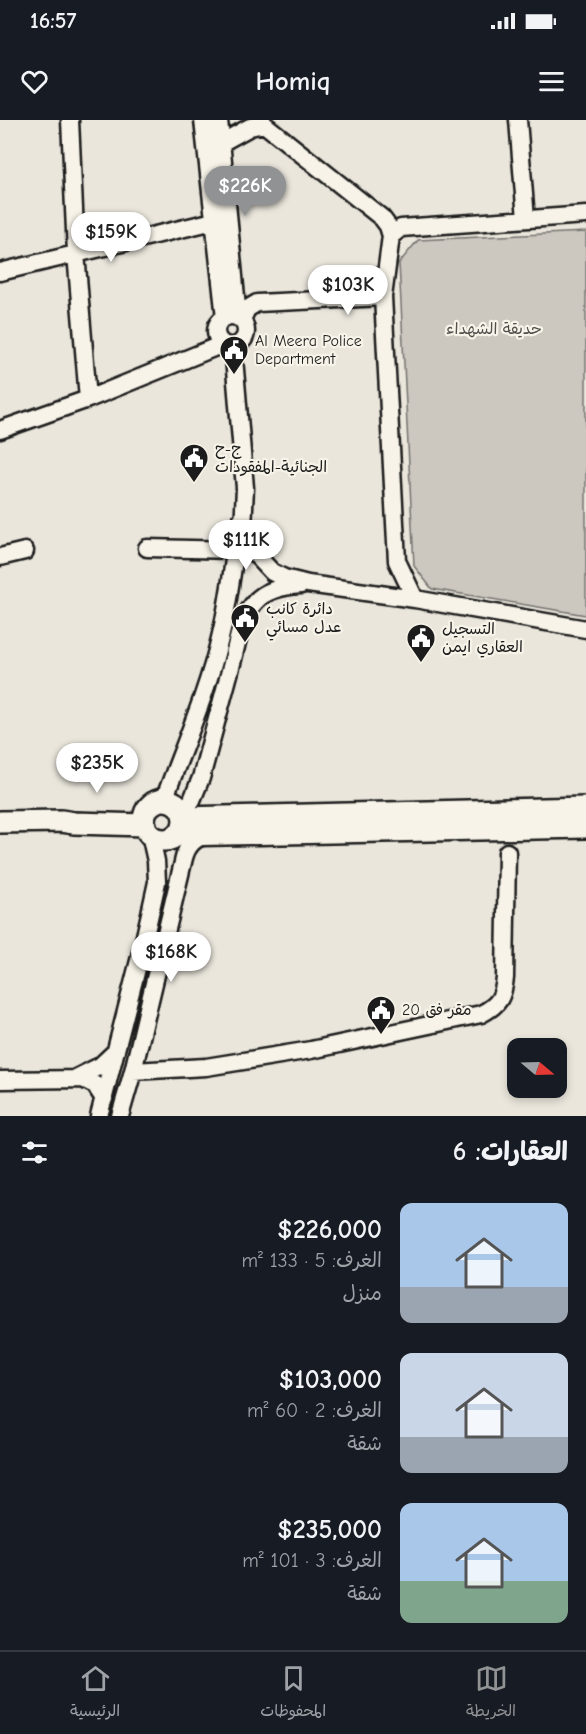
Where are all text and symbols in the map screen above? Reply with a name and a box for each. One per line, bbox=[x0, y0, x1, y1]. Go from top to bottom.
text: 16:57 bbox=[30, 8, 76, 34]
icon: heart bbox=[18, 65, 51, 98]
icon: menu bbox=[535, 65, 568, 98]
text: Homiq bbox=[255, 66, 331, 97]
pin: $226K bbox=[203, 166, 287, 217]
text: $226K bbox=[218, 174, 272, 197]
pin: $159K bbox=[69, 212, 153, 263]
text: $159K bbox=[85, 220, 137, 243]
pin: $103K bbox=[306, 265, 390, 316]
text: $103K bbox=[322, 273, 374, 296]
park label: حديقة الشهداء bbox=[446, 320, 542, 338]
place label: Al Meera Police Department bbox=[255, 332, 362, 368]
public building icon: Al Meera Police Department bbox=[218, 334, 250, 376]
place label: ج-ح الجنائية-المفقودات bbox=[215, 440, 327, 477]
public building icon: ج-ح الجنائية-المفقودات bbox=[178, 442, 210, 484]
pin: $111K bbox=[204, 520, 288, 571]
text: $111K bbox=[223, 528, 269, 551]
place label: دائرة كانب عدل مسائي bbox=[266, 600, 341, 641]
public building icon: دائرة كانب عدل مسائي bbox=[229, 602, 261, 644]
place label: التسجيل العقاري ايمن bbox=[442, 620, 523, 658]
public building icon: التسجيل العقاري ايمن bbox=[405, 622, 437, 664]
pin: $235K bbox=[55, 743, 139, 794]
text: $235K bbox=[70, 751, 124, 774]
pin: $168K bbox=[129, 932, 213, 983]
text: $168K bbox=[145, 940, 197, 963]
public building icon: مقر فق 20 bbox=[365, 994, 397, 1036]
place label: مقر فق 20 bbox=[402, 1001, 471, 1019]
north arrow bbox=[507, 1038, 567, 1098]
map controls bbox=[507, 1038, 567, 1098]
icon: filters bbox=[18, 1136, 51, 1169]
text: العقارات: 6 bbox=[453, 1137, 568, 1167]
text: $226,000 bbox=[277, 1215, 382, 1245]
icon: home bbox=[448, 1227, 520, 1299]
text: الغرف: 5 · 133 m² bbox=[241, 1249, 382, 1272]
text: منزل bbox=[343, 1282, 382, 1305]
text: $103,000 bbox=[279, 1365, 382, 1395]
icon: home bbox=[448, 1377, 520, 1449]
text: الغرف: 2 · 60 m² bbox=[247, 1399, 382, 1422]
text: شقة bbox=[347, 1432, 382, 1455]
text: $235,000 bbox=[277, 1515, 382, 1545]
icon: home bbox=[448, 1527, 520, 1599]
text: الغرف: 3 · 101 m² bbox=[242, 1549, 382, 1572]
text: شقة bbox=[347, 1582, 382, 1605]
tab: الرئيسية bbox=[70, 1662, 120, 1725]
tab: المحفوظات bbox=[260, 1662, 326, 1725]
tab: الخريطة bbox=[466, 1662, 516, 1725]

